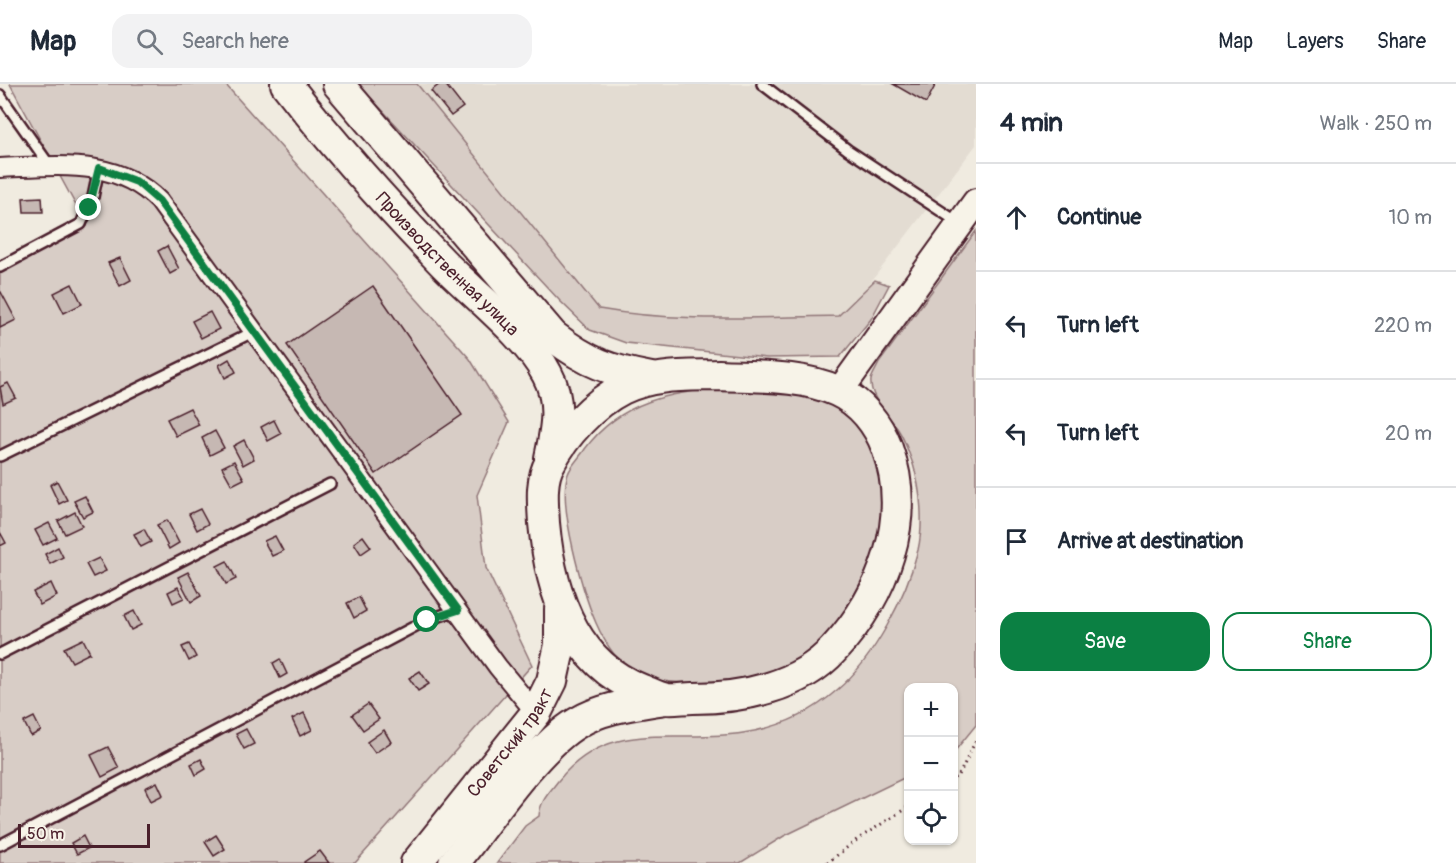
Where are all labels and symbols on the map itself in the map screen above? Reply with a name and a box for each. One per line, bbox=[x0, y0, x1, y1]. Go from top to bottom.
street label: Производственная улица bbox=[370, 188, 524, 341]
route end bbox=[75, 194, 101, 220]
route start bbox=[413, 606, 439, 632]
street label: Советский тракт bbox=[462, 685, 558, 802]
scale bar bbox=[18, 821, 150, 848]

